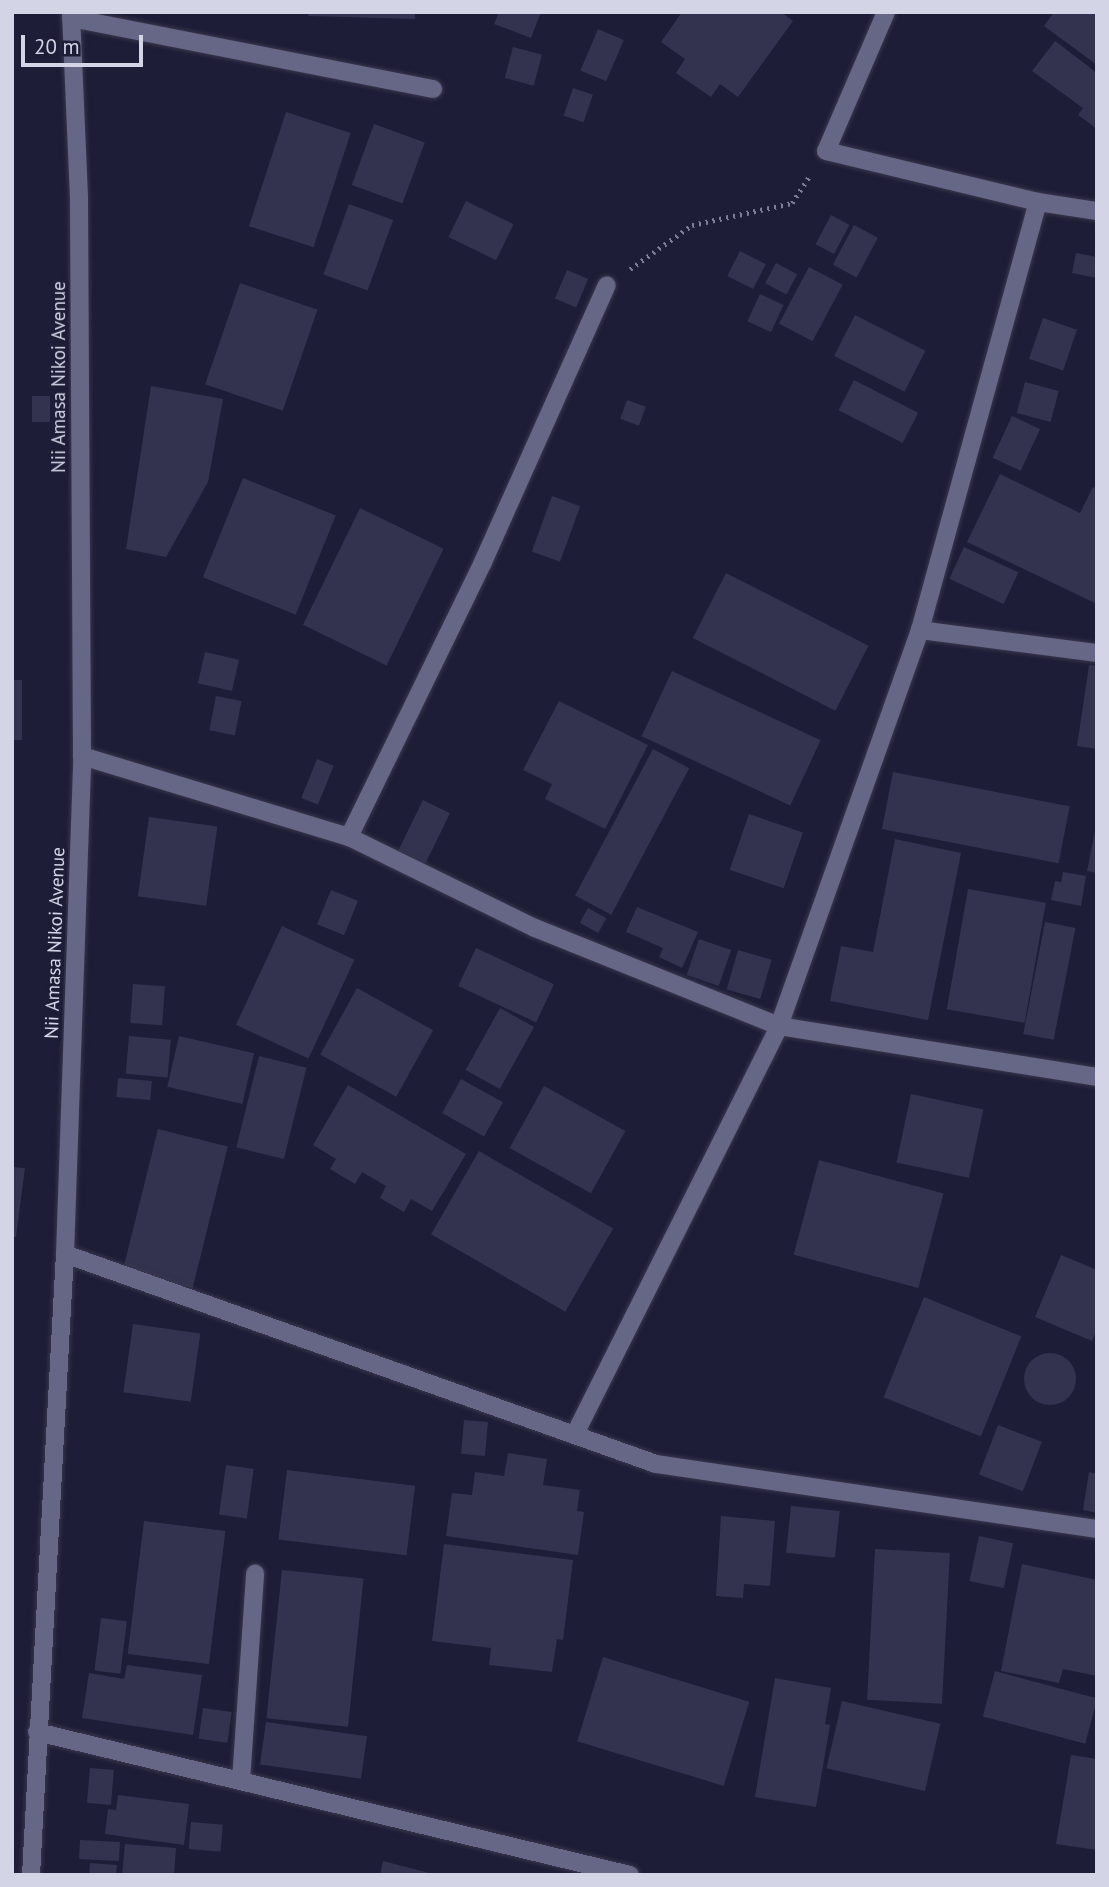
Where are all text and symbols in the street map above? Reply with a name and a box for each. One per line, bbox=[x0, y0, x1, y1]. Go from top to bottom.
scale bar bbox=[24, 21, 147, 65]
text: 20 m bbox=[34, 33, 80, 60]
street label: Nii Amasa Nikoi Avenue bbox=[48, 281, 70, 473]
street label: Nii Amasa Nikoi Avenue bbox=[40, 846, 70, 1040]

